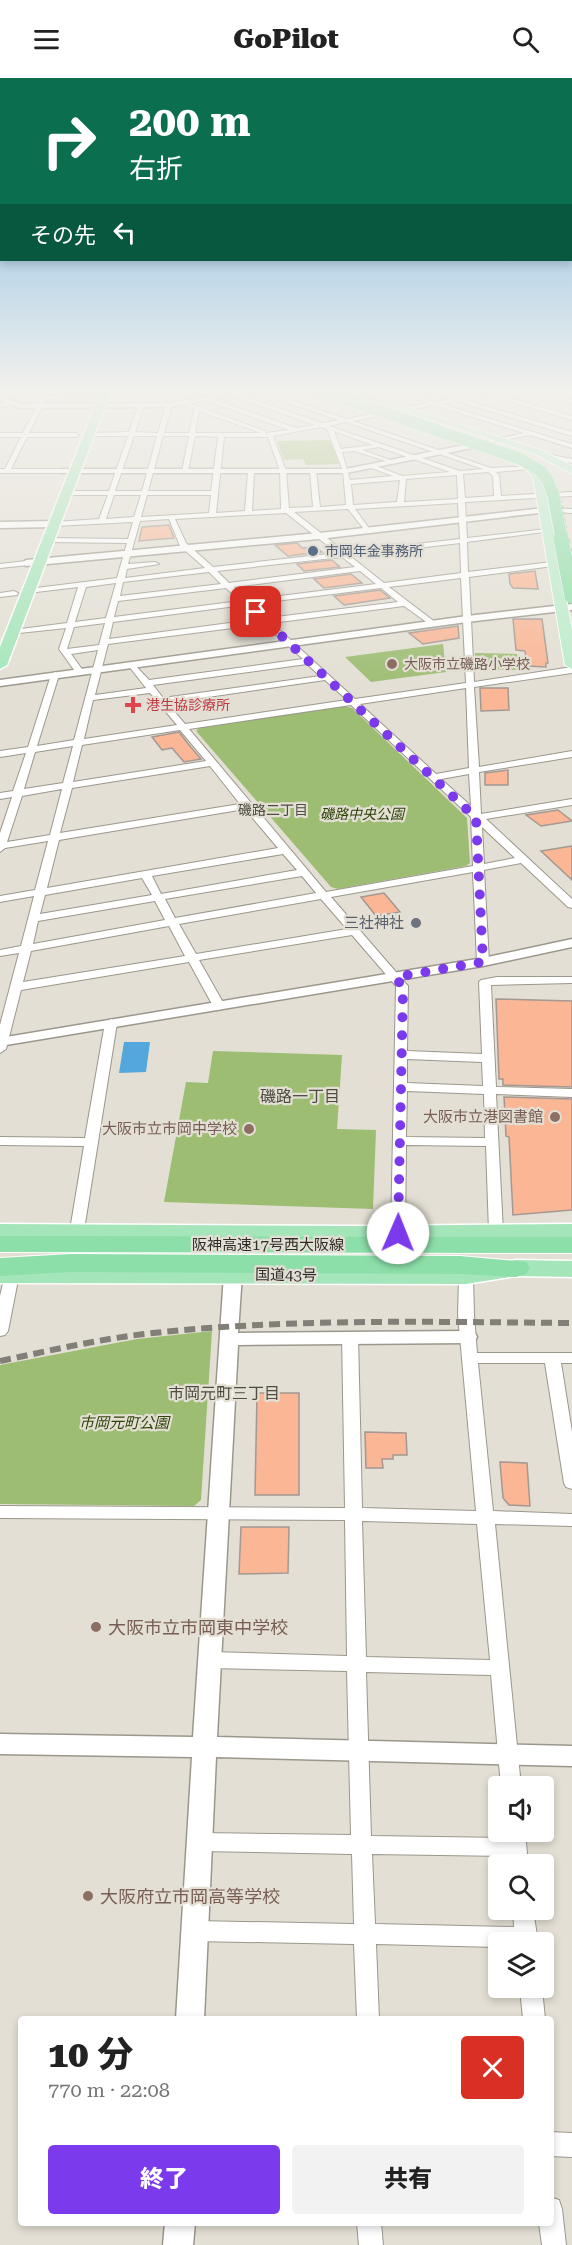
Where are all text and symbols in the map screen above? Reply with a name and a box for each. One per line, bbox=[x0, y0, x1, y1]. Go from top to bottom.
icon: menu bbox=[30, 23, 63, 56]
text: GoPilot bbox=[233, 23, 339, 55]
icon: search bbox=[509, 23, 542, 56]
text: 200 m bbox=[129, 97, 251, 146]
icon: right bbox=[30, 102, 108, 180]
text: 右折 bbox=[129, 153, 183, 185]
icon: left bbox=[108, 216, 141, 249]
text: その先 bbox=[30, 223, 96, 248]
place label: 市岡年金事務所 bbox=[325, 543, 423, 559]
marker: 市岡年金事務所 bbox=[306, 544, 320, 558]
pin bbox=[230, 586, 281, 637]
icon: arrive bbox=[239, 595, 272, 628]
place label: 大阪市立磯路小学校 bbox=[404, 656, 530, 672]
marker: 大阪市立磯路小学校 bbox=[385, 657, 399, 671]
marker: 港生協診療所 bbox=[124, 696, 142, 714]
place label: 港生協診療所 bbox=[146, 697, 230, 713]
district label: 磯路二丁目 bbox=[238, 802, 308, 818]
park label: 磯路中央公園 bbox=[320, 806, 406, 822]
place label: 三社神社 bbox=[344, 914, 404, 932]
marker: 三社神社 bbox=[409, 916, 423, 930]
district label: 磯路一丁目 bbox=[260, 1087, 340, 1106]
place label: 大阪市立港図書館 bbox=[423, 1108, 543, 1126]
marker: 大阪市立港図書館 bbox=[548, 1110, 562, 1124]
place label: 大阪市立市岡中学校 bbox=[102, 1120, 237, 1138]
marker: 大阪市立市岡中学校 bbox=[242, 1122, 256, 1136]
position arrow bbox=[366, 1201, 430, 1265]
street label: 阪神高速17号西大阪線 bbox=[192, 1236, 344, 1254]
street label: 国道43号 bbox=[255, 1265, 317, 1285]
district label: 市岡元町三丁目 bbox=[168, 1384, 280, 1403]
park label: 市岡元町公園 bbox=[79, 1414, 171, 1432]
place label: 大阪市立市岡東中学校 bbox=[108, 1617, 288, 1638]
marker: 大阪市立市岡東中学校 bbox=[89, 1620, 103, 1634]
map controls bbox=[488, 1776, 554, 1998]
button: sound bbox=[488, 1776, 554, 1842]
button: search bbox=[488, 1854, 554, 1920]
place label: 大阪府立市岡高等学校 bbox=[100, 1886, 280, 1907]
marker: 大阪府立市岡高等学校 bbox=[81, 1889, 95, 1903]
button: layers bbox=[488, 1932, 554, 1998]
text: 10 分 bbox=[48, 2034, 133, 2076]
button: close bbox=[461, 2036, 524, 2099]
text: 770 m · 22:08 bbox=[48, 2078, 170, 2102]
button: 終了 bbox=[48, 2145, 280, 2214]
button: 共有 bbox=[292, 2145, 524, 2214]

